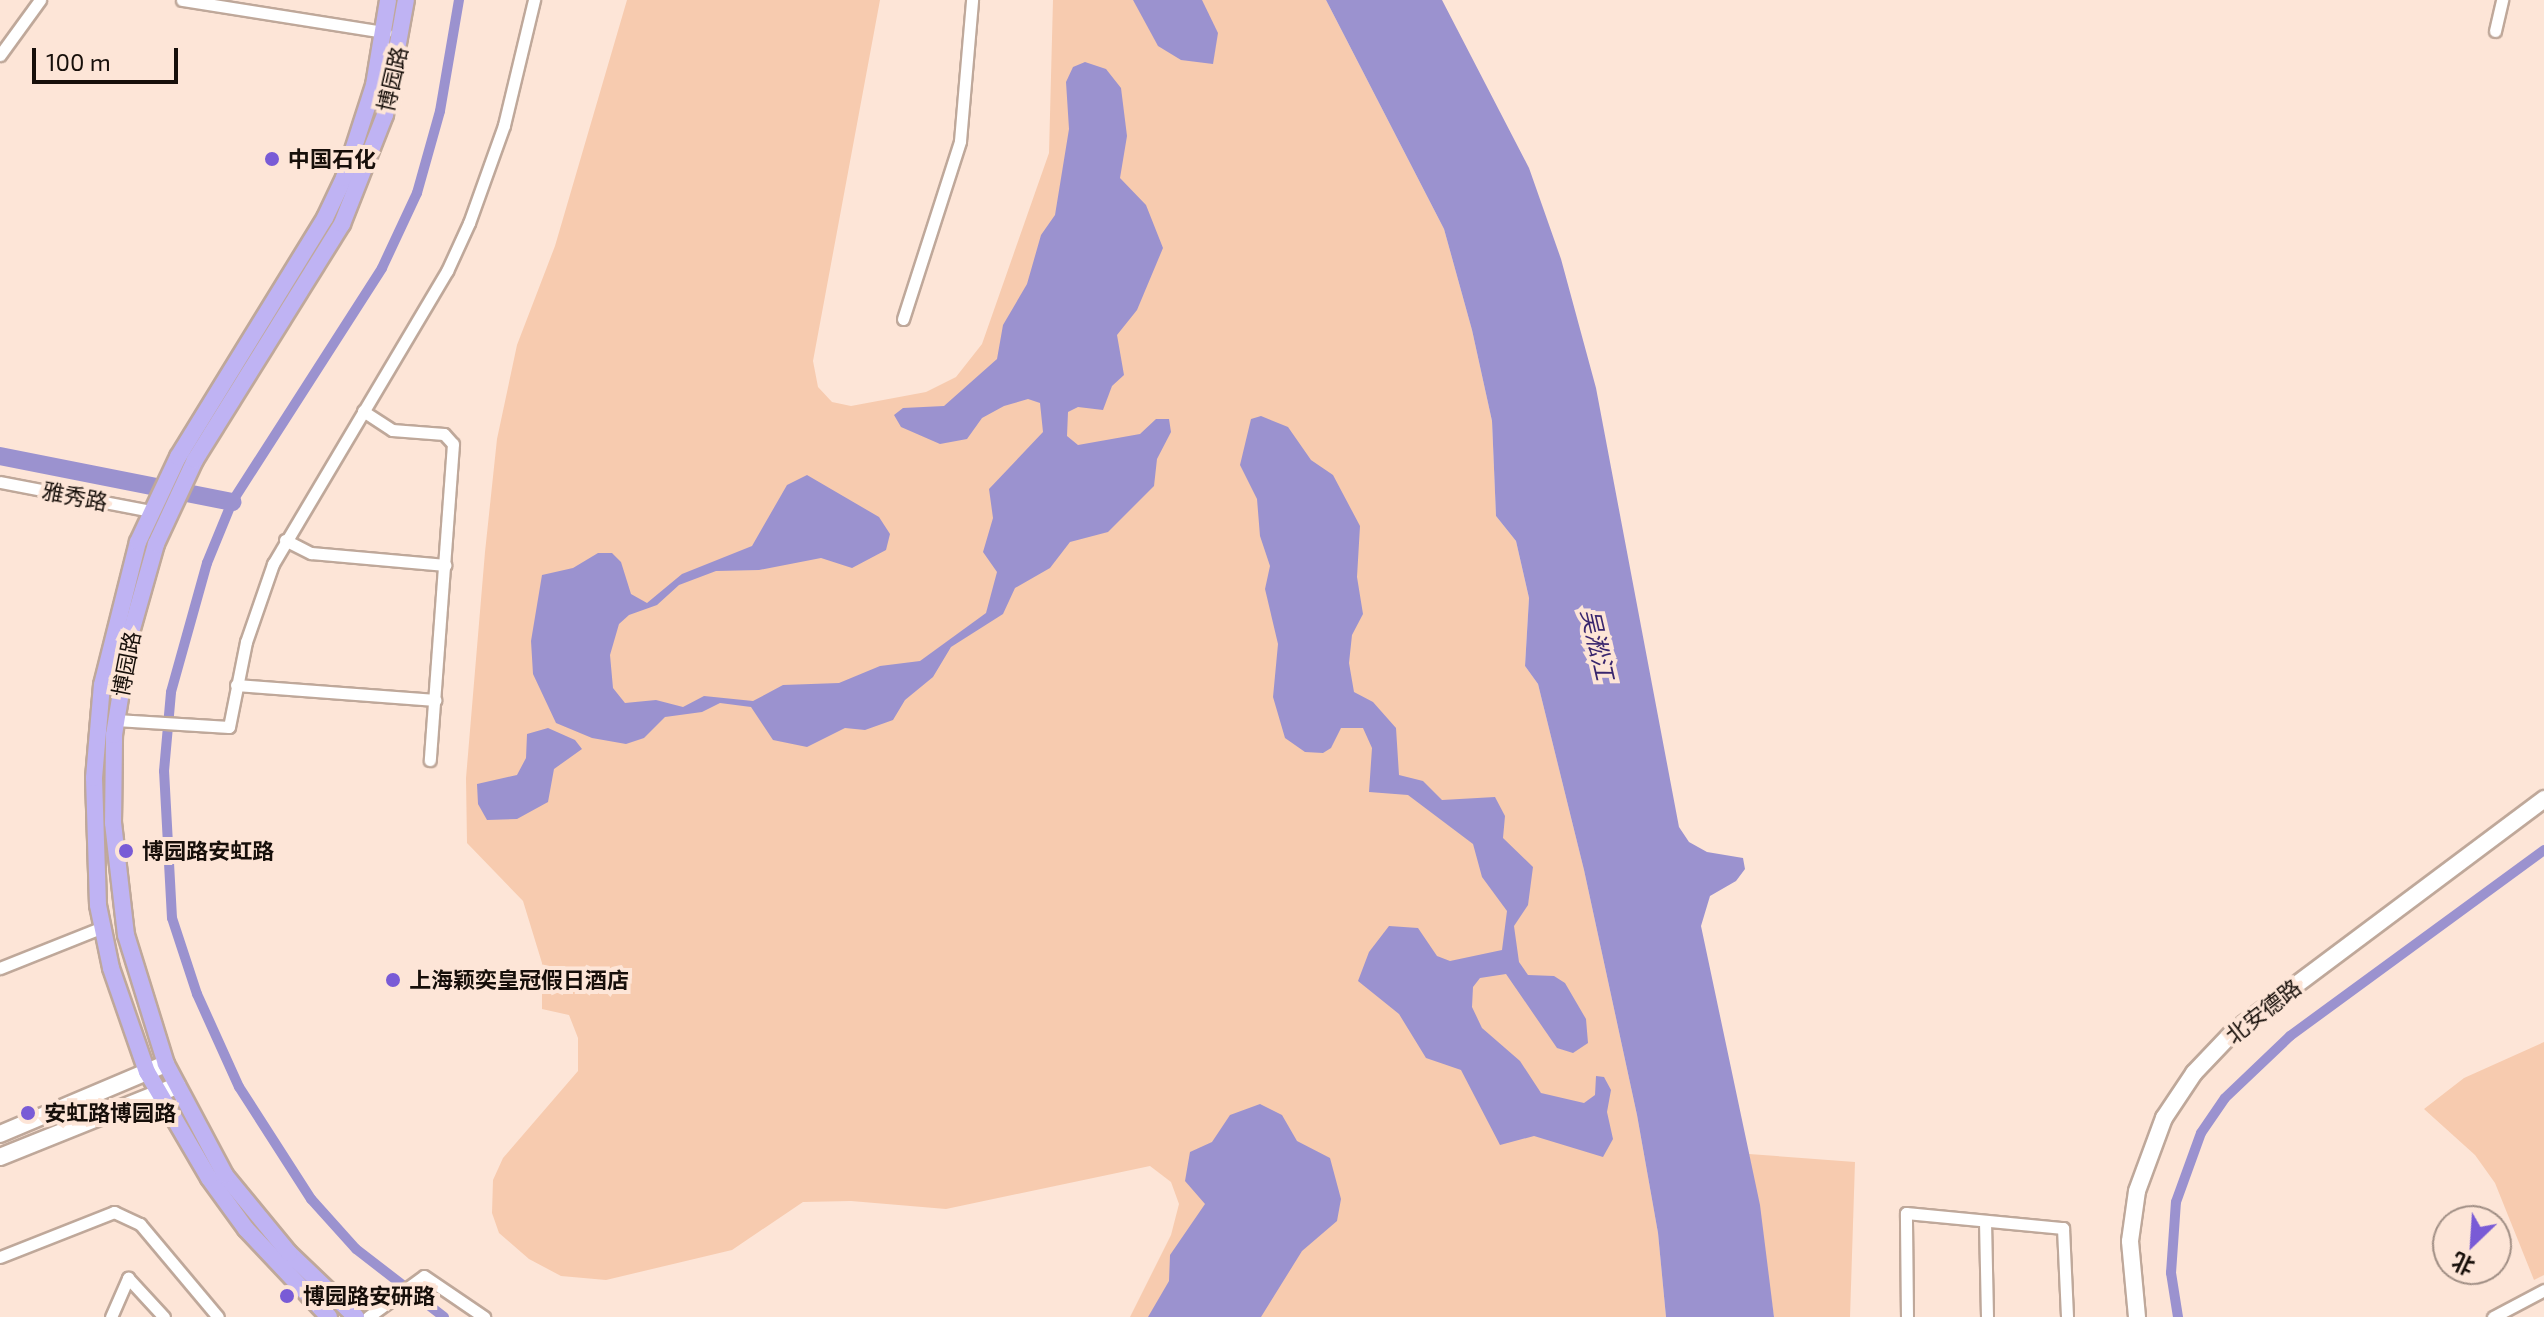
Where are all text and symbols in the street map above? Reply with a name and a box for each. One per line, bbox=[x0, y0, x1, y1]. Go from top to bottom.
scale bar bbox=[36, 32, 182, 82]
street label: 博园路 bbox=[372, 44, 412, 114]
text: 100 m bbox=[46, 47, 111, 76]
place label: 中国石化 bbox=[288, 146, 376, 172]
marker: 中国石化 bbox=[263, 150, 281, 168]
street label: 雅秀路 bbox=[40, 477, 110, 515]
water label: 吴淞江 bbox=[1576, 606, 1620, 682]
street label: 博园路 bbox=[107, 629, 145, 699]
place label: 博园路安虹路 bbox=[142, 838, 274, 864]
marker: 博园路安虹路 bbox=[117, 842, 135, 860]
place label: 上海颖奕皇冠假日酒店 bbox=[409, 967, 629, 993]
marker: 上海颖奕皇冠假日酒店 bbox=[384, 971, 402, 989]
street label: 北安德路 bbox=[2220, 974, 2306, 1048]
place label: 安虹路博园路 bbox=[44, 1100, 176, 1126]
marker: 安虹路博园路 bbox=[19, 1104, 37, 1122]
north arrow bbox=[2432, 1205, 2512, 1285]
text: 北 bbox=[2447, 1249, 2478, 1281]
place label: 博园路安研路 bbox=[303, 1283, 435, 1309]
marker: 博园路安研路 bbox=[278, 1287, 296, 1305]

